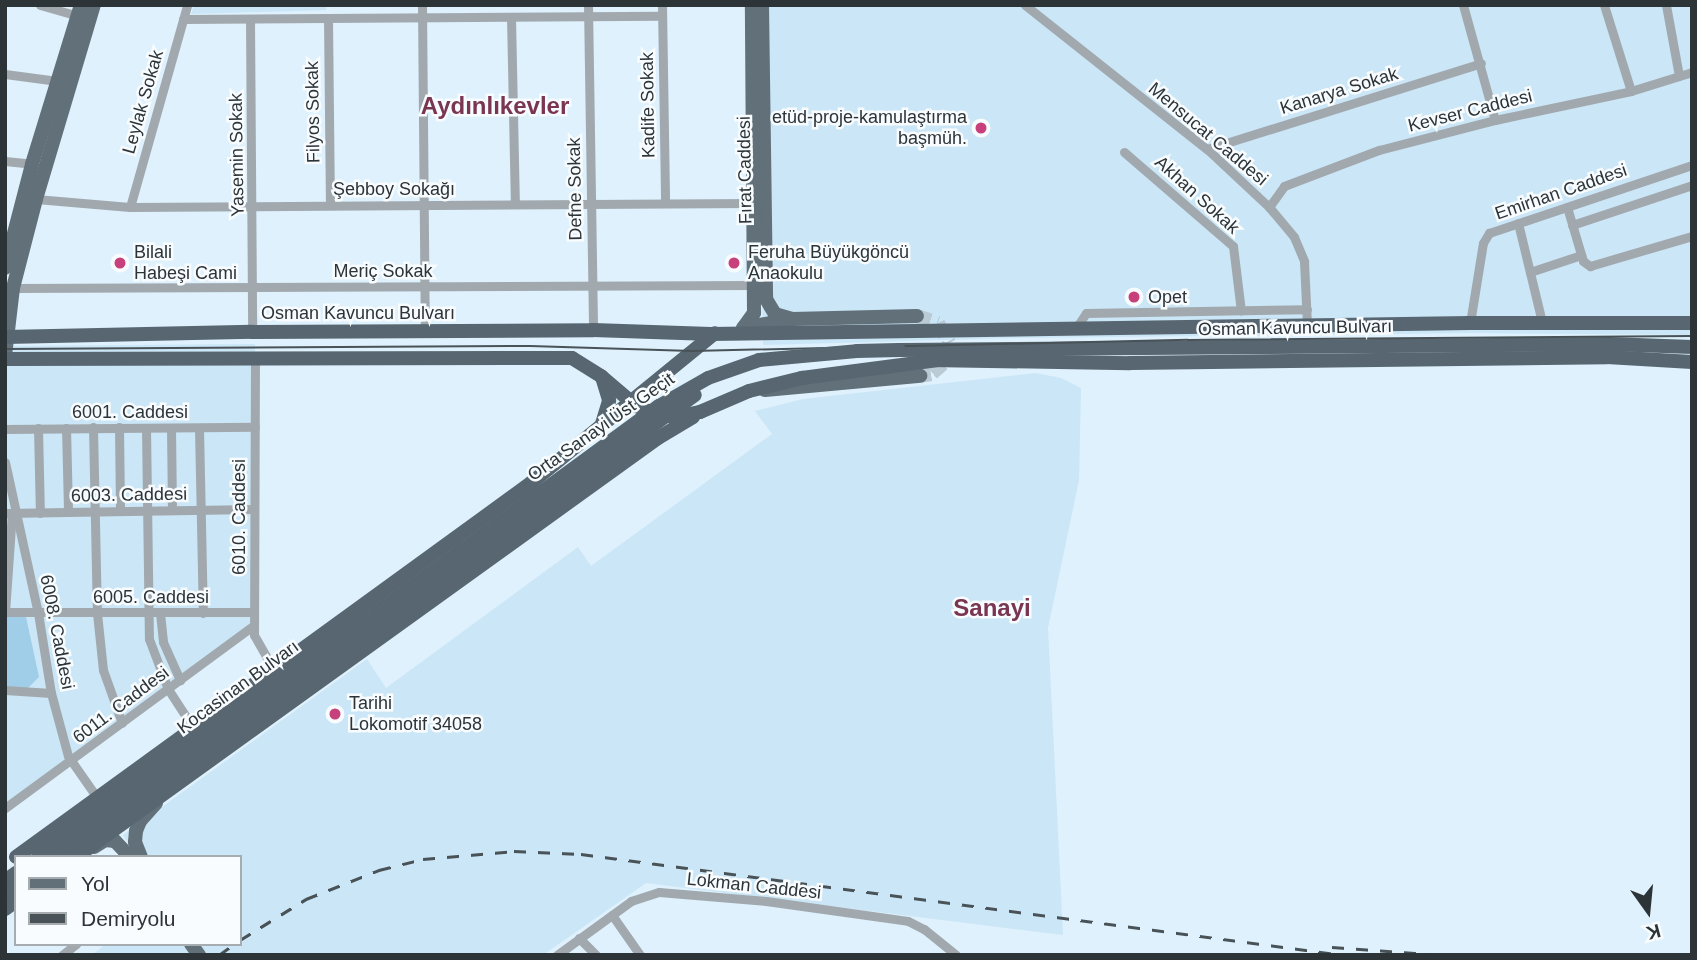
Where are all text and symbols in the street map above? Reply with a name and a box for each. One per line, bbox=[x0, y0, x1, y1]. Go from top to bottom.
street label: Leylak Sokak bbox=[118, 48, 168, 156]
street label: Kadife Sokak bbox=[636, 52, 660, 158]
street label: Filyos Sokak bbox=[301, 61, 325, 163]
street label: Kanarya Sokak bbox=[1277, 63, 1401, 119]
street label: Mensucat Caddesi bbox=[1144, 78, 1272, 190]
street label: Kevser Caddesi bbox=[1406, 85, 1534, 137]
district label: Aydınlıkevler bbox=[421, 92, 569, 120]
street label: Yasemin Sokak bbox=[225, 93, 249, 217]
place label: etüd-proje-kamulaştırma başmüh. bbox=[772, 107, 967, 150]
street label: Fırat Caddesi bbox=[733, 116, 757, 224]
marker: etüd-proje-kamulaştırma başmüh. bbox=[973, 120, 989, 136]
street label: Defne Sokak bbox=[563, 137, 587, 241]
street label: Akhan Sokak bbox=[1150, 151, 1244, 239]
street label: Emirhan Caddesi bbox=[1492, 159, 1630, 225]
street label: Şebboy Sokağı bbox=[333, 178, 455, 200]
place label: Bilali Habeşi Cami bbox=[134, 242, 237, 284]
place label: Feruha Büyükgöncü Anaokulu bbox=[748, 242, 909, 284]
marker: Bilali Habeşi Cami bbox=[112, 255, 128, 271]
marker: Feruha Büyükgöncü Anaokulu bbox=[726, 255, 742, 271]
street label: Meriç Sokak bbox=[333, 260, 433, 282]
place label: Opet bbox=[1148, 286, 1187, 308]
marker: Opet bbox=[1126, 289, 1142, 305]
street label: Osman Kavuncu Bulvarı bbox=[261, 302, 455, 324]
street label: Osman Kavuncu Bulvarı bbox=[1198, 316, 1392, 340]
street label: Orta Sanayi Üst Geçit bbox=[524, 368, 678, 486]
street label: 6001. Caddesi bbox=[72, 401, 188, 423]
street label: 6010. Caddesi bbox=[228, 459, 250, 575]
street label: 6003. Caddesi bbox=[71, 483, 187, 507]
street label: 6008. Caddesi bbox=[35, 573, 79, 691]
street label: 6005. Caddesi bbox=[93, 586, 209, 608]
district label: Sanayi bbox=[953, 594, 1031, 622]
street label: Kocasinan Bulvarı bbox=[173, 636, 303, 738]
street label: 6011. Caddesi bbox=[69, 662, 173, 748]
place label: Tarihi Lokomotif 34058 bbox=[349, 693, 482, 736]
marker: Tarihi Lokomotif 34058 bbox=[327, 706, 343, 722]
legend bbox=[14, 855, 242, 946]
street label: Lokman Caddesi bbox=[686, 868, 822, 904]
text: Yol bbox=[81, 872, 109, 895]
north arrow bbox=[1613, 876, 1683, 946]
text: Demiryolu bbox=[81, 907, 176, 930]
text: K bbox=[1644, 920, 1663, 944]

